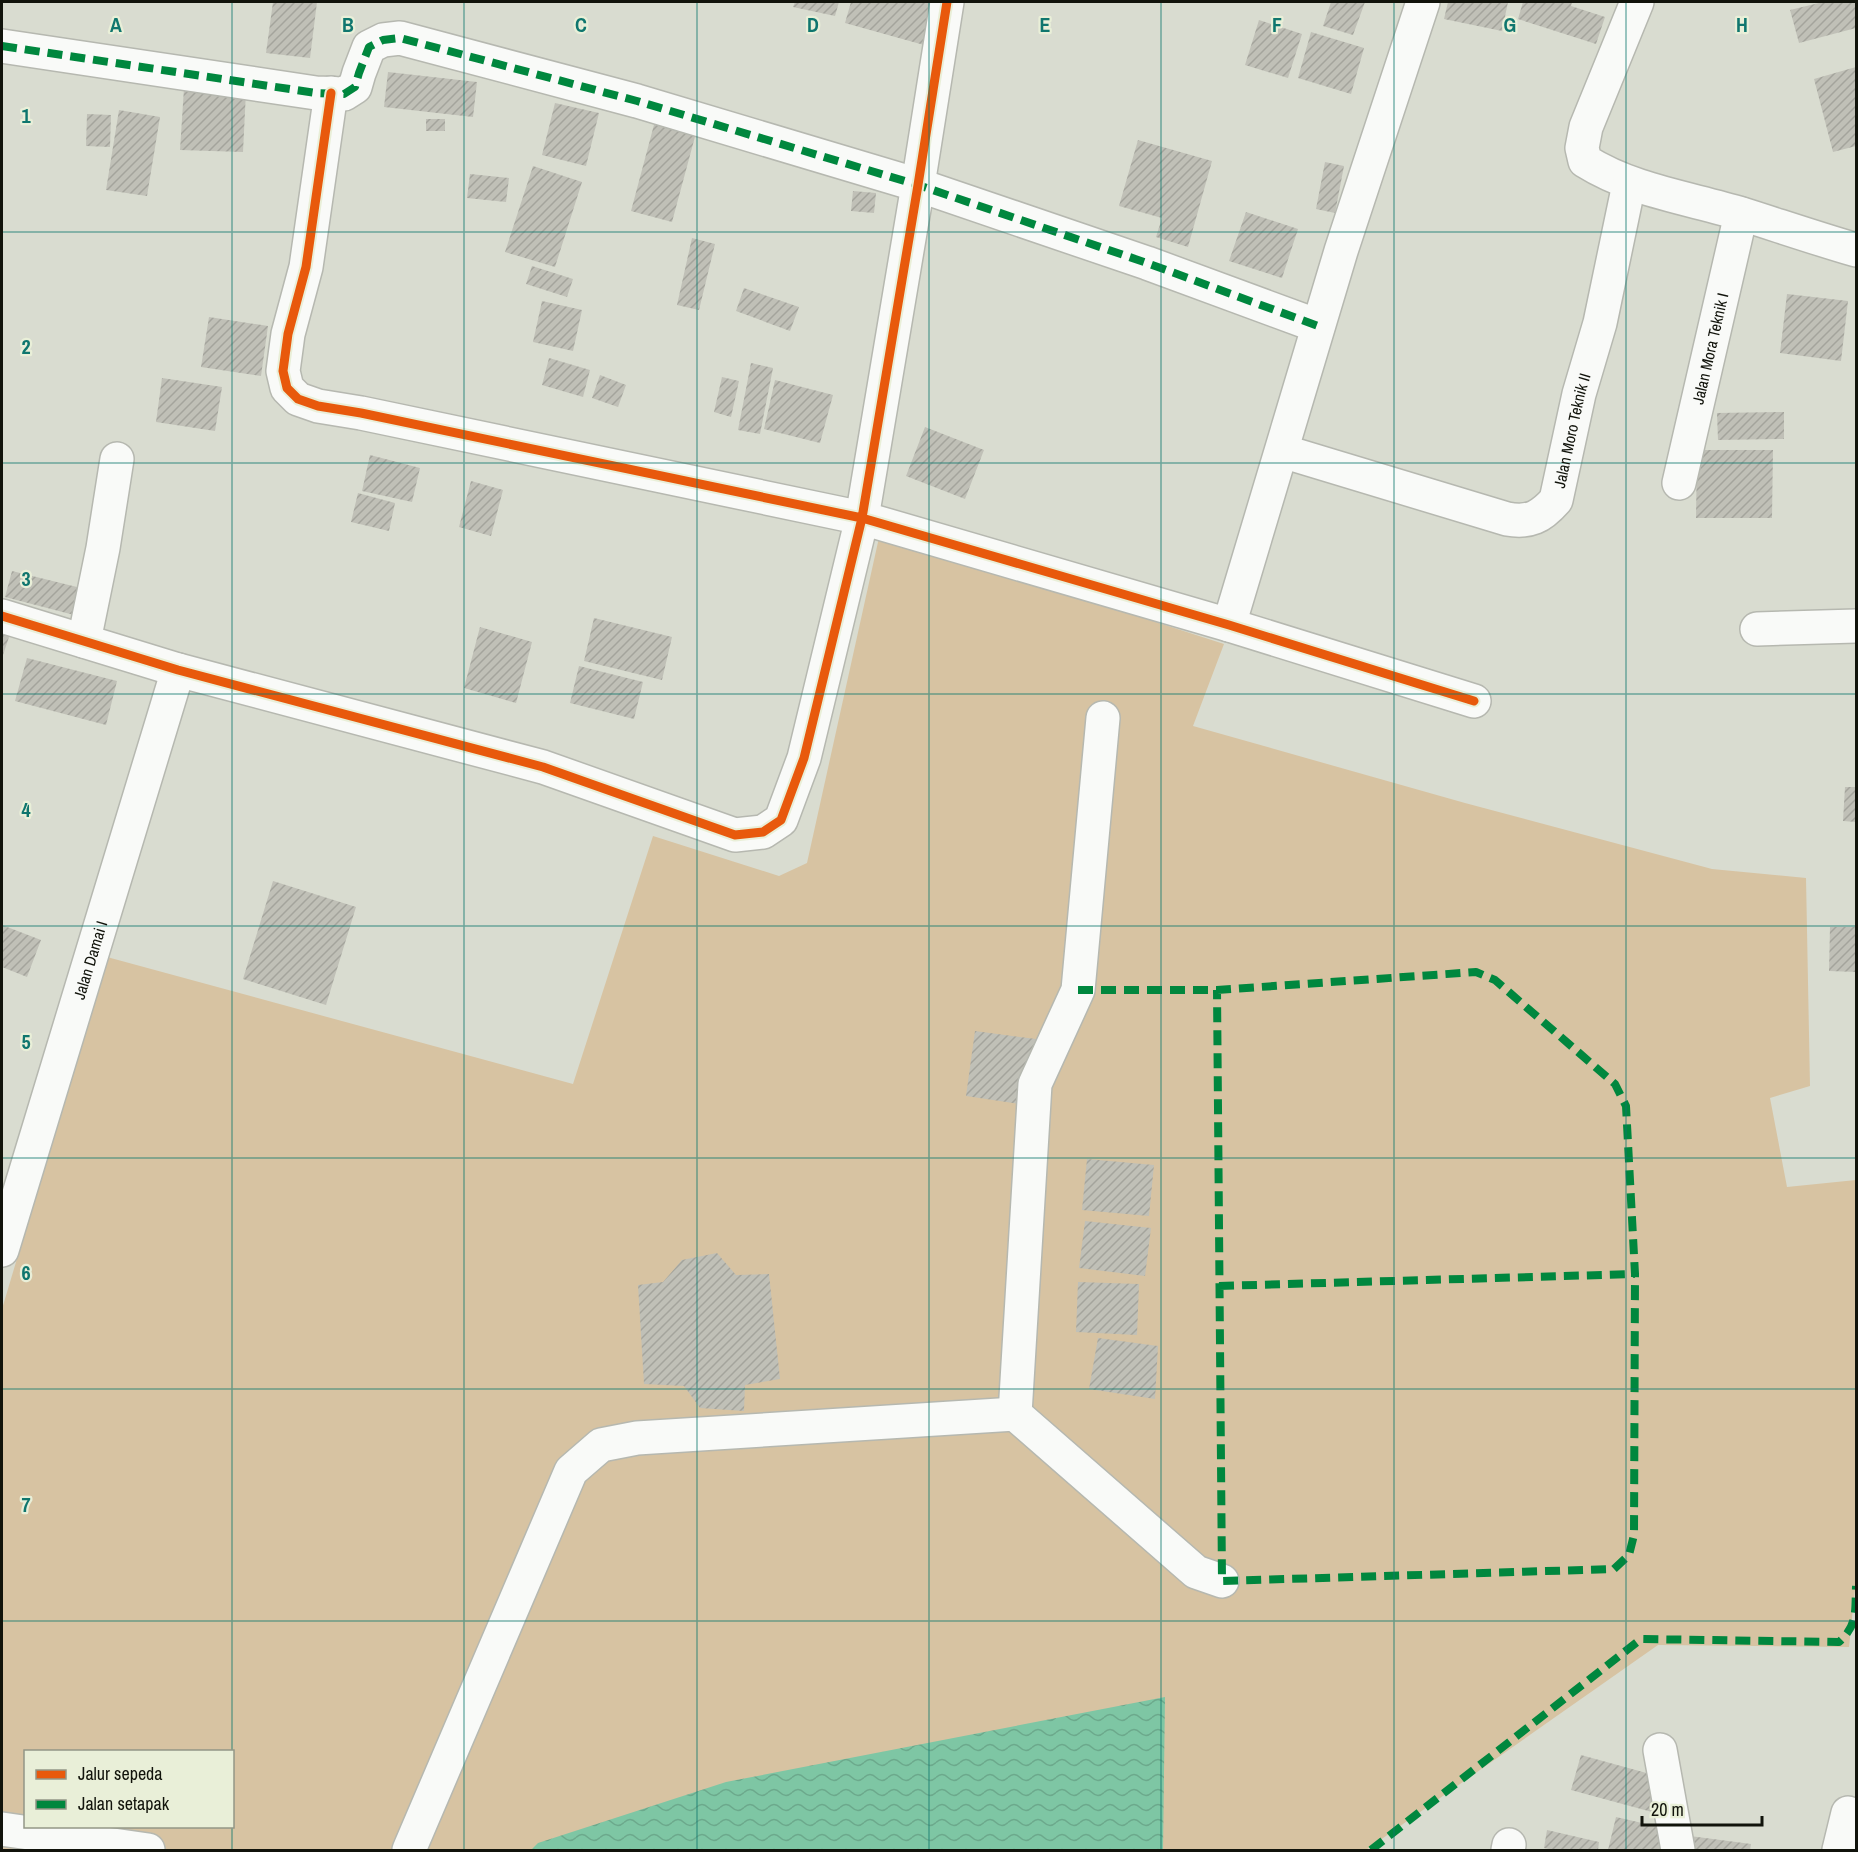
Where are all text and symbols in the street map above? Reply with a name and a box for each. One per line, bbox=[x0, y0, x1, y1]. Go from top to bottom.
text: A bbox=[110, 11, 122, 38]
text: B bbox=[342, 11, 354, 38]
text: C bbox=[575, 11, 587, 38]
text: D bbox=[807, 11, 819, 38]
text: E bbox=[1040, 11, 1051, 38]
text: F bbox=[1272, 11, 1282, 38]
text: G bbox=[1504, 11, 1516, 38]
text: H bbox=[1736, 11, 1748, 38]
text: 1 bbox=[21, 102, 31, 129]
street label: Jalan Mora Teknik I bbox=[1687, 291, 1733, 406]
text: 2 bbox=[21, 333, 31, 360]
street label: Jalan Moro Teknik II bbox=[1548, 370, 1596, 490]
text: 3 bbox=[21, 565, 31, 592]
text: 4 bbox=[21, 796, 31, 823]
street label: Jalan Damai I bbox=[68, 918, 112, 1002]
text: 5 bbox=[21, 1028, 31, 1055]
text: 6 bbox=[21, 1259, 31, 1286]
text: 7 bbox=[21, 1491, 31, 1518]
legend bbox=[24, 1750, 234, 1828]
text: Jalur sepeda bbox=[78, 1761, 163, 1786]
scale bar bbox=[1642, 1789, 1762, 1827]
text: Jalan setapak bbox=[78, 1791, 170, 1816]
text: 20 m bbox=[1651, 1797, 1684, 1822]

